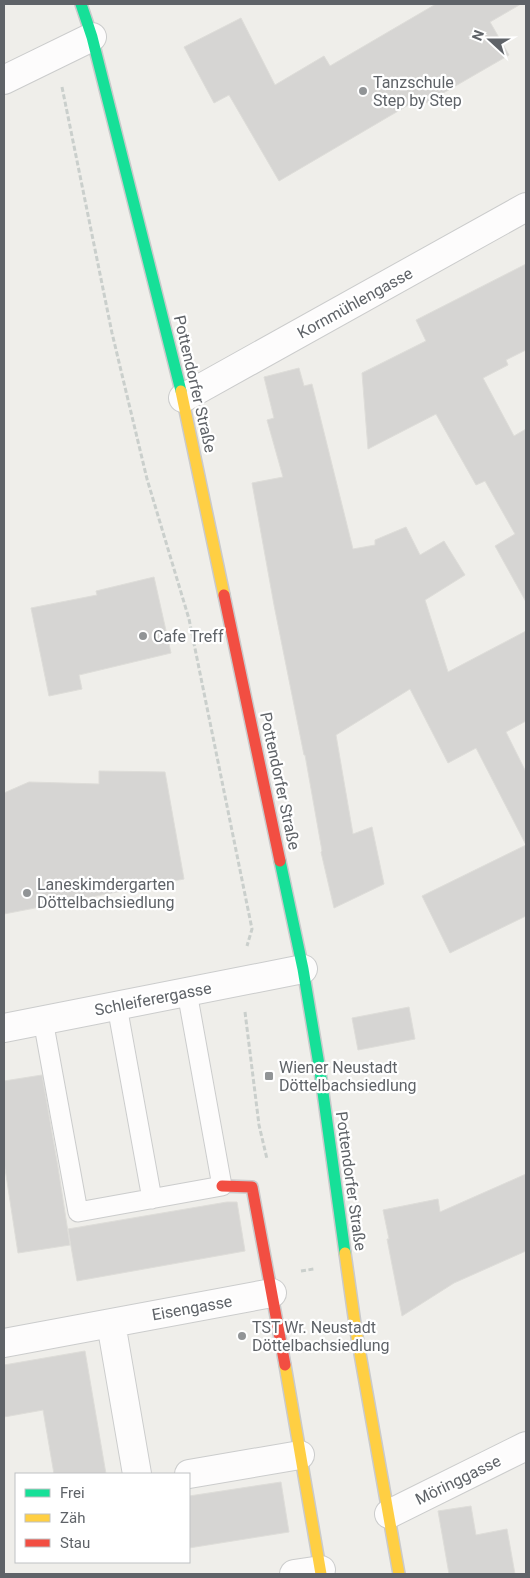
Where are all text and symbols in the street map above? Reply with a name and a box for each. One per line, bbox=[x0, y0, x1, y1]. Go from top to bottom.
north arrow bbox=[465, 15, 515, 65]
text: N bbox=[469, 28, 487, 43]
place label: Tanzschule Step by Step bbox=[373, 73, 462, 110]
marker: Tanzschule Step by Step bbox=[357, 85, 369, 97]
street label: Kornmühlengasse bbox=[294, 263, 416, 343]
street label: Pottendorfer Straße bbox=[170, 313, 220, 455]
place label: Cafe Treff bbox=[153, 627, 224, 646]
marker: Cafe Treff bbox=[137, 630, 149, 642]
street label: Pottendorfer Straße bbox=[256, 710, 304, 852]
place label: Laneskimdergarten Döttelbachsiedlung bbox=[37, 875, 175, 912]
marker: Laneskimdergarten Döttelbachsiedlung bbox=[21, 887, 33, 899]
street label: Schleiferergasse bbox=[93, 978, 213, 1020]
place label: Wiener Neustadt Döttelbachsiedlung bbox=[279, 1058, 417, 1095]
marker: Wiener Neustadt Döttelbachsiedlung bbox=[263, 1070, 275, 1082]
street label: Pottendorfer Straße bbox=[332, 1110, 370, 1252]
street label: Eisengasse bbox=[150, 1292, 234, 1324]
place label: TST Wr. Neustadt Döttelbachsiedlung bbox=[252, 1318, 390, 1355]
marker: TST Wr. Neustadt Döttelbachsiedlung bbox=[236, 1330, 248, 1342]
street label: Möringgasse bbox=[412, 1451, 504, 1509]
legend bbox=[15, 1473, 190, 1563]
text: Frei bbox=[60, 1484, 85, 1502]
text: Zäh bbox=[60, 1509, 85, 1527]
text: Stau bbox=[60, 1534, 90, 1552]

